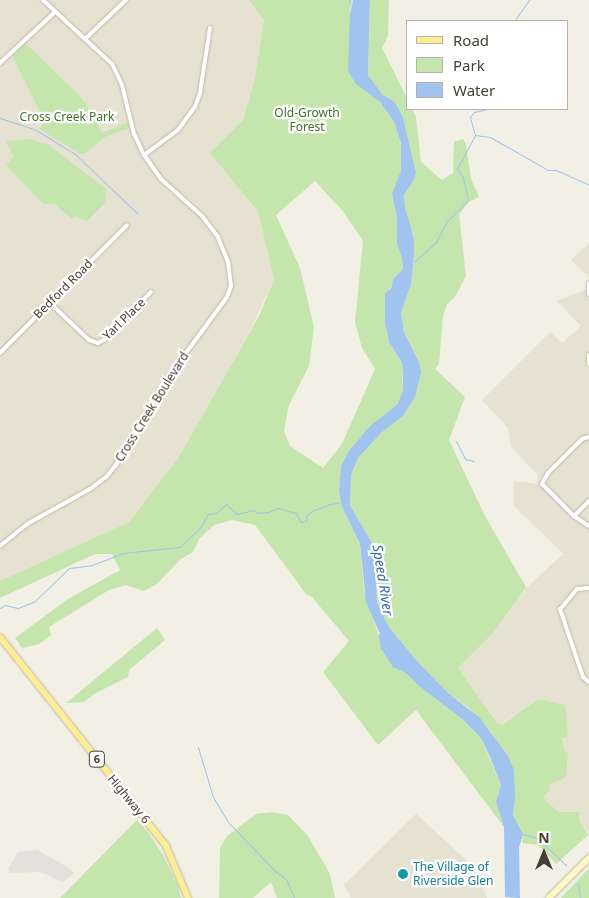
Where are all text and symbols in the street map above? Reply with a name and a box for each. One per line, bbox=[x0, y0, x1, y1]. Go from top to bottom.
legend bbox=[406, 20, 569, 110]
text: Road bbox=[453, 30, 489, 50]
text: Park bbox=[453, 55, 485, 75]
text: Water bbox=[453, 80, 495, 100]
park label: Old-Growth Forest bbox=[274, 106, 340, 134]
park label: Cross Creek Park bbox=[20, 110, 114, 124]
street label: Bedford Road bbox=[31, 257, 95, 321]
street label: Yarl Place bbox=[100, 295, 148, 343]
street label: Cross Creek Boulevard bbox=[112, 350, 192, 464]
water label: Speed River bbox=[369, 543, 397, 617]
road number: 6 bbox=[88, 751, 106, 768]
street label: Highway 6 bbox=[105, 772, 153, 826]
north arrow bbox=[519, 828, 569, 878]
text: N bbox=[538, 828, 550, 847]
place label: The Village of Riverside Glen bbox=[413, 860, 494, 888]
marker: The Village of Riverside Glen bbox=[397, 868, 409, 880]

